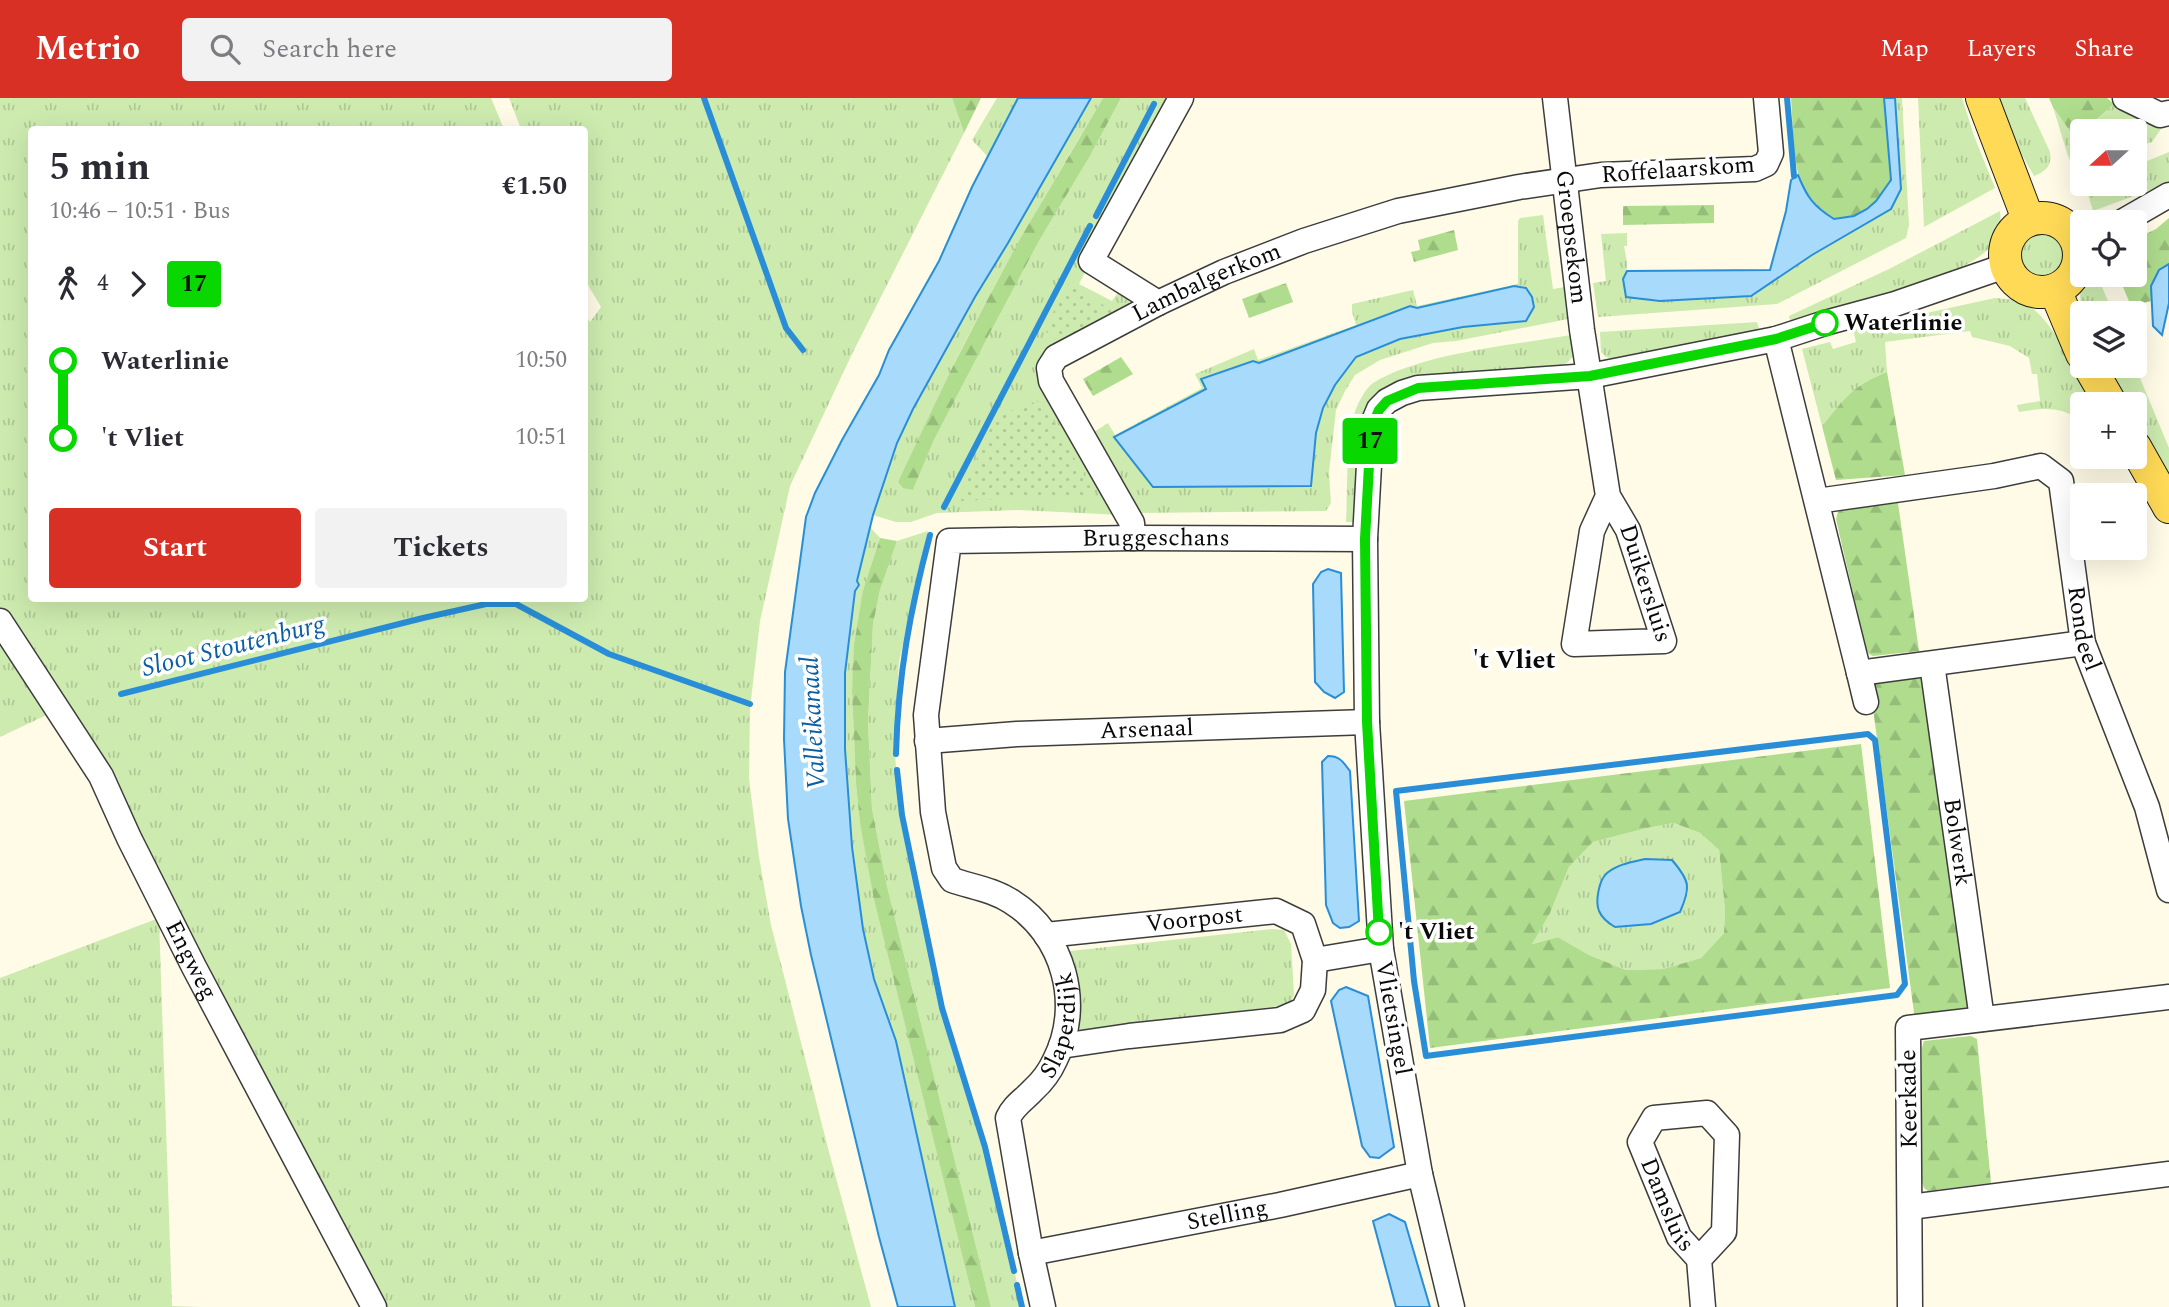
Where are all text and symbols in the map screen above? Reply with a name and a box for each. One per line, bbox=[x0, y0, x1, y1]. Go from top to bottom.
search box bbox=[182, 18, 672, 81]
text: Metrio bbox=[35, 24, 140, 74]
text: Search here bbox=[262, 29, 397, 69]
icon: search bbox=[206, 30, 244, 68]
text: Map bbox=[1880, 31, 1929, 67]
text: Layers bbox=[1967, 31, 2037, 67]
text: Share bbox=[2075, 31, 2134, 67]
north arrow bbox=[2070, 119, 2147, 196]
map controls bbox=[2070, 119, 2147, 560]
text: 5 min bbox=[49, 139, 150, 197]
street label: Roffelaarskom bbox=[1600, 147, 1756, 193]
text: €1.50 bbox=[502, 166, 567, 206]
street label: Groepsekom bbox=[1546, 168, 1597, 306]
text: 10:46 – 10:51 · Bus bbox=[49, 194, 231, 229]
button: locate bbox=[2070, 210, 2147, 287]
street label: Lambalgerkom bbox=[1126, 234, 1286, 332]
icon: walk bbox=[49, 265, 87, 303]
icon: forward bbox=[119, 265, 157, 303]
text: 4 bbox=[97, 266, 109, 301]
text: 17 bbox=[181, 266, 207, 302]
button: layers bbox=[2070, 301, 2147, 378]
place label: Waterlinie bbox=[1844, 305, 1962, 341]
marker: Waterlinie bbox=[1812, 310, 1838, 336]
text: Waterlinie bbox=[101, 341, 229, 381]
text: 10:50 bbox=[515, 343, 567, 378]
button: + bbox=[2070, 392, 2147, 469]
text: 't Vliet bbox=[101, 418, 184, 458]
line badge: 17 bbox=[1338, 418, 1402, 464]
text: 10:51 bbox=[515, 420, 567, 455]
text: 17 bbox=[1357, 423, 1383, 459]
button: − bbox=[2070, 483, 2147, 560]
button: Start bbox=[49, 508, 301, 588]
button: Tickets bbox=[315, 508, 567, 588]
street label: Duikersluis bbox=[1609, 519, 1681, 647]
street label: Bruggeschans bbox=[1082, 520, 1230, 557]
street label: Rondeel bbox=[2057, 584, 2110, 677]
water label: Sloot Stoutenburg bbox=[137, 604, 330, 688]
district label: 't Vliet bbox=[1473, 640, 1555, 680]
water label: Valleikanaal bbox=[790, 655, 836, 791]
street label: Arsenaal bbox=[1099, 710, 1194, 749]
street label: Bolwerk bbox=[1933, 796, 1981, 889]
street label: Voorpost bbox=[1144, 897, 1245, 942]
street label: Engweg bbox=[155, 914, 226, 1007]
place label: 't Vliet bbox=[1398, 914, 1475, 950]
marker: 't Vliet bbox=[1366, 919, 1392, 945]
street label: Vlietsingel bbox=[1365, 958, 1421, 1078]
street label: Slaperdijk bbox=[1031, 969, 1086, 1086]
street label: Keerkade bbox=[1890, 1049, 1928, 1149]
street label: Damsluis bbox=[1630, 1152, 1703, 1261]
street label: Stelling bbox=[1184, 1190, 1271, 1241]

